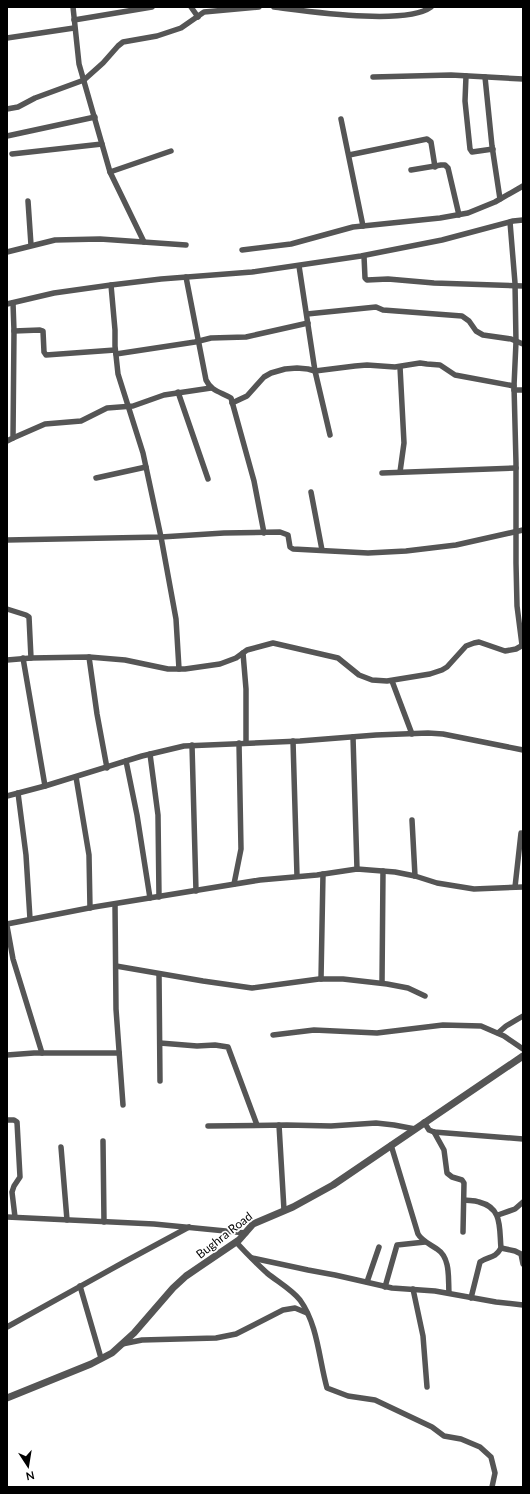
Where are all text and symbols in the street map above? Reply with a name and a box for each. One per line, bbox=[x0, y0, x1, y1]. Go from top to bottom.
street label: Bughra Road bbox=[193, 1208, 255, 1262]
north arrow bbox=[8, 1446, 48, 1486]
text: N bbox=[25, 1469, 36, 1484]

